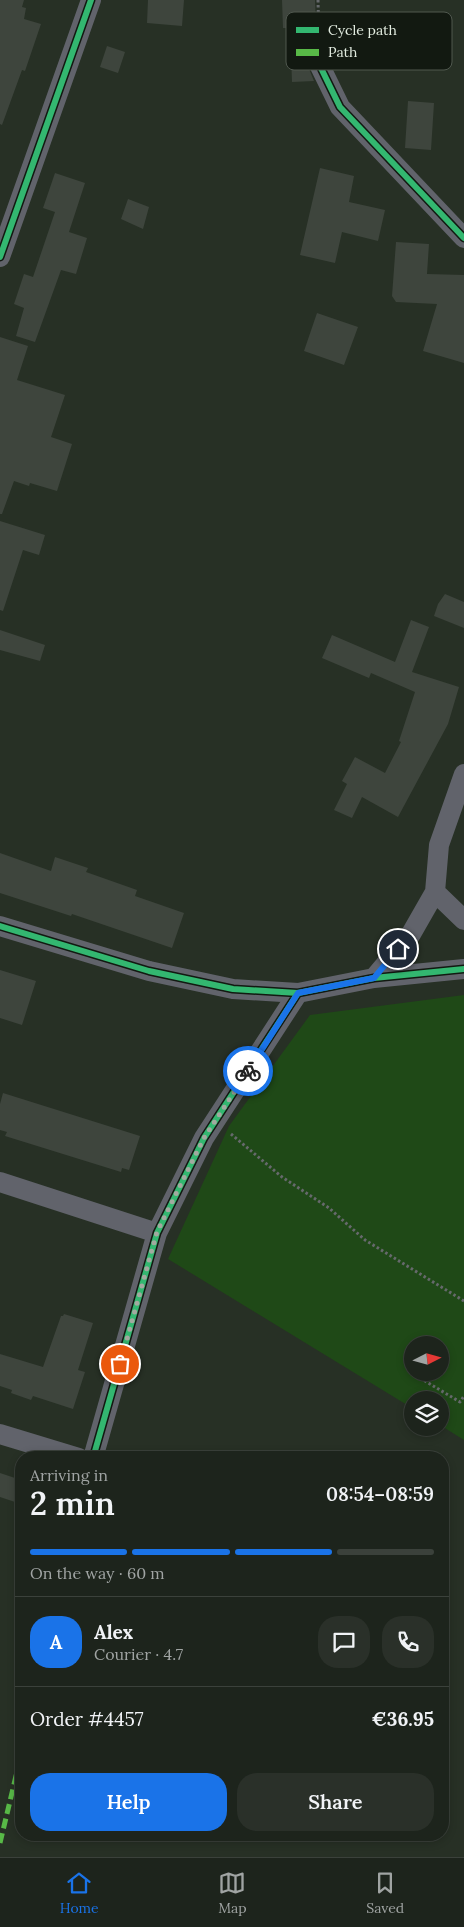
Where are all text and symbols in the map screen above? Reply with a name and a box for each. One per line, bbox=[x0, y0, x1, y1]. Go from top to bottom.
legend bbox=[286, 12, 452, 70]
text: Cycle path bbox=[328, 21, 397, 39]
text: Path bbox=[328, 43, 357, 61]
pin bbox=[377, 928, 419, 970]
icon: home bbox=[384, 935, 412, 963]
courier bbox=[223, 1046, 273, 1096]
icon: bike bbox=[234, 1057, 262, 1085]
north arrow bbox=[404, 1336, 449, 1381]
map controls bbox=[404, 1336, 449, 1436]
pin bbox=[99, 1343, 141, 1385]
icon: bag bbox=[106, 1350, 134, 1378]
button: layers bbox=[404, 1391, 449, 1436]
text: Arriving in bbox=[30, 1465, 108, 1485]
text: 08:54–08:59 bbox=[326, 1482, 434, 1506]
text: 2 min bbox=[30, 1483, 115, 1524]
text: On the way · 60 m bbox=[30, 1563, 165, 1583]
button: chat bbox=[318, 1616, 370, 1668]
button: phone bbox=[382, 1616, 434, 1668]
text: Alex bbox=[94, 1620, 133, 1644]
text: A bbox=[50, 1630, 62, 1654]
text: Courier · 4.7 bbox=[94, 1644, 183, 1664]
text: Order #4457 bbox=[30, 1707, 144, 1731]
text: €36.95 bbox=[371, 1707, 434, 1731]
button: Help bbox=[30, 1773, 227, 1831]
button: Share bbox=[237, 1773, 434, 1831]
tab: Home bbox=[60, 1869, 99, 1917]
tab: Map bbox=[218, 1869, 247, 1917]
tab: Saved bbox=[366, 1869, 404, 1917]

